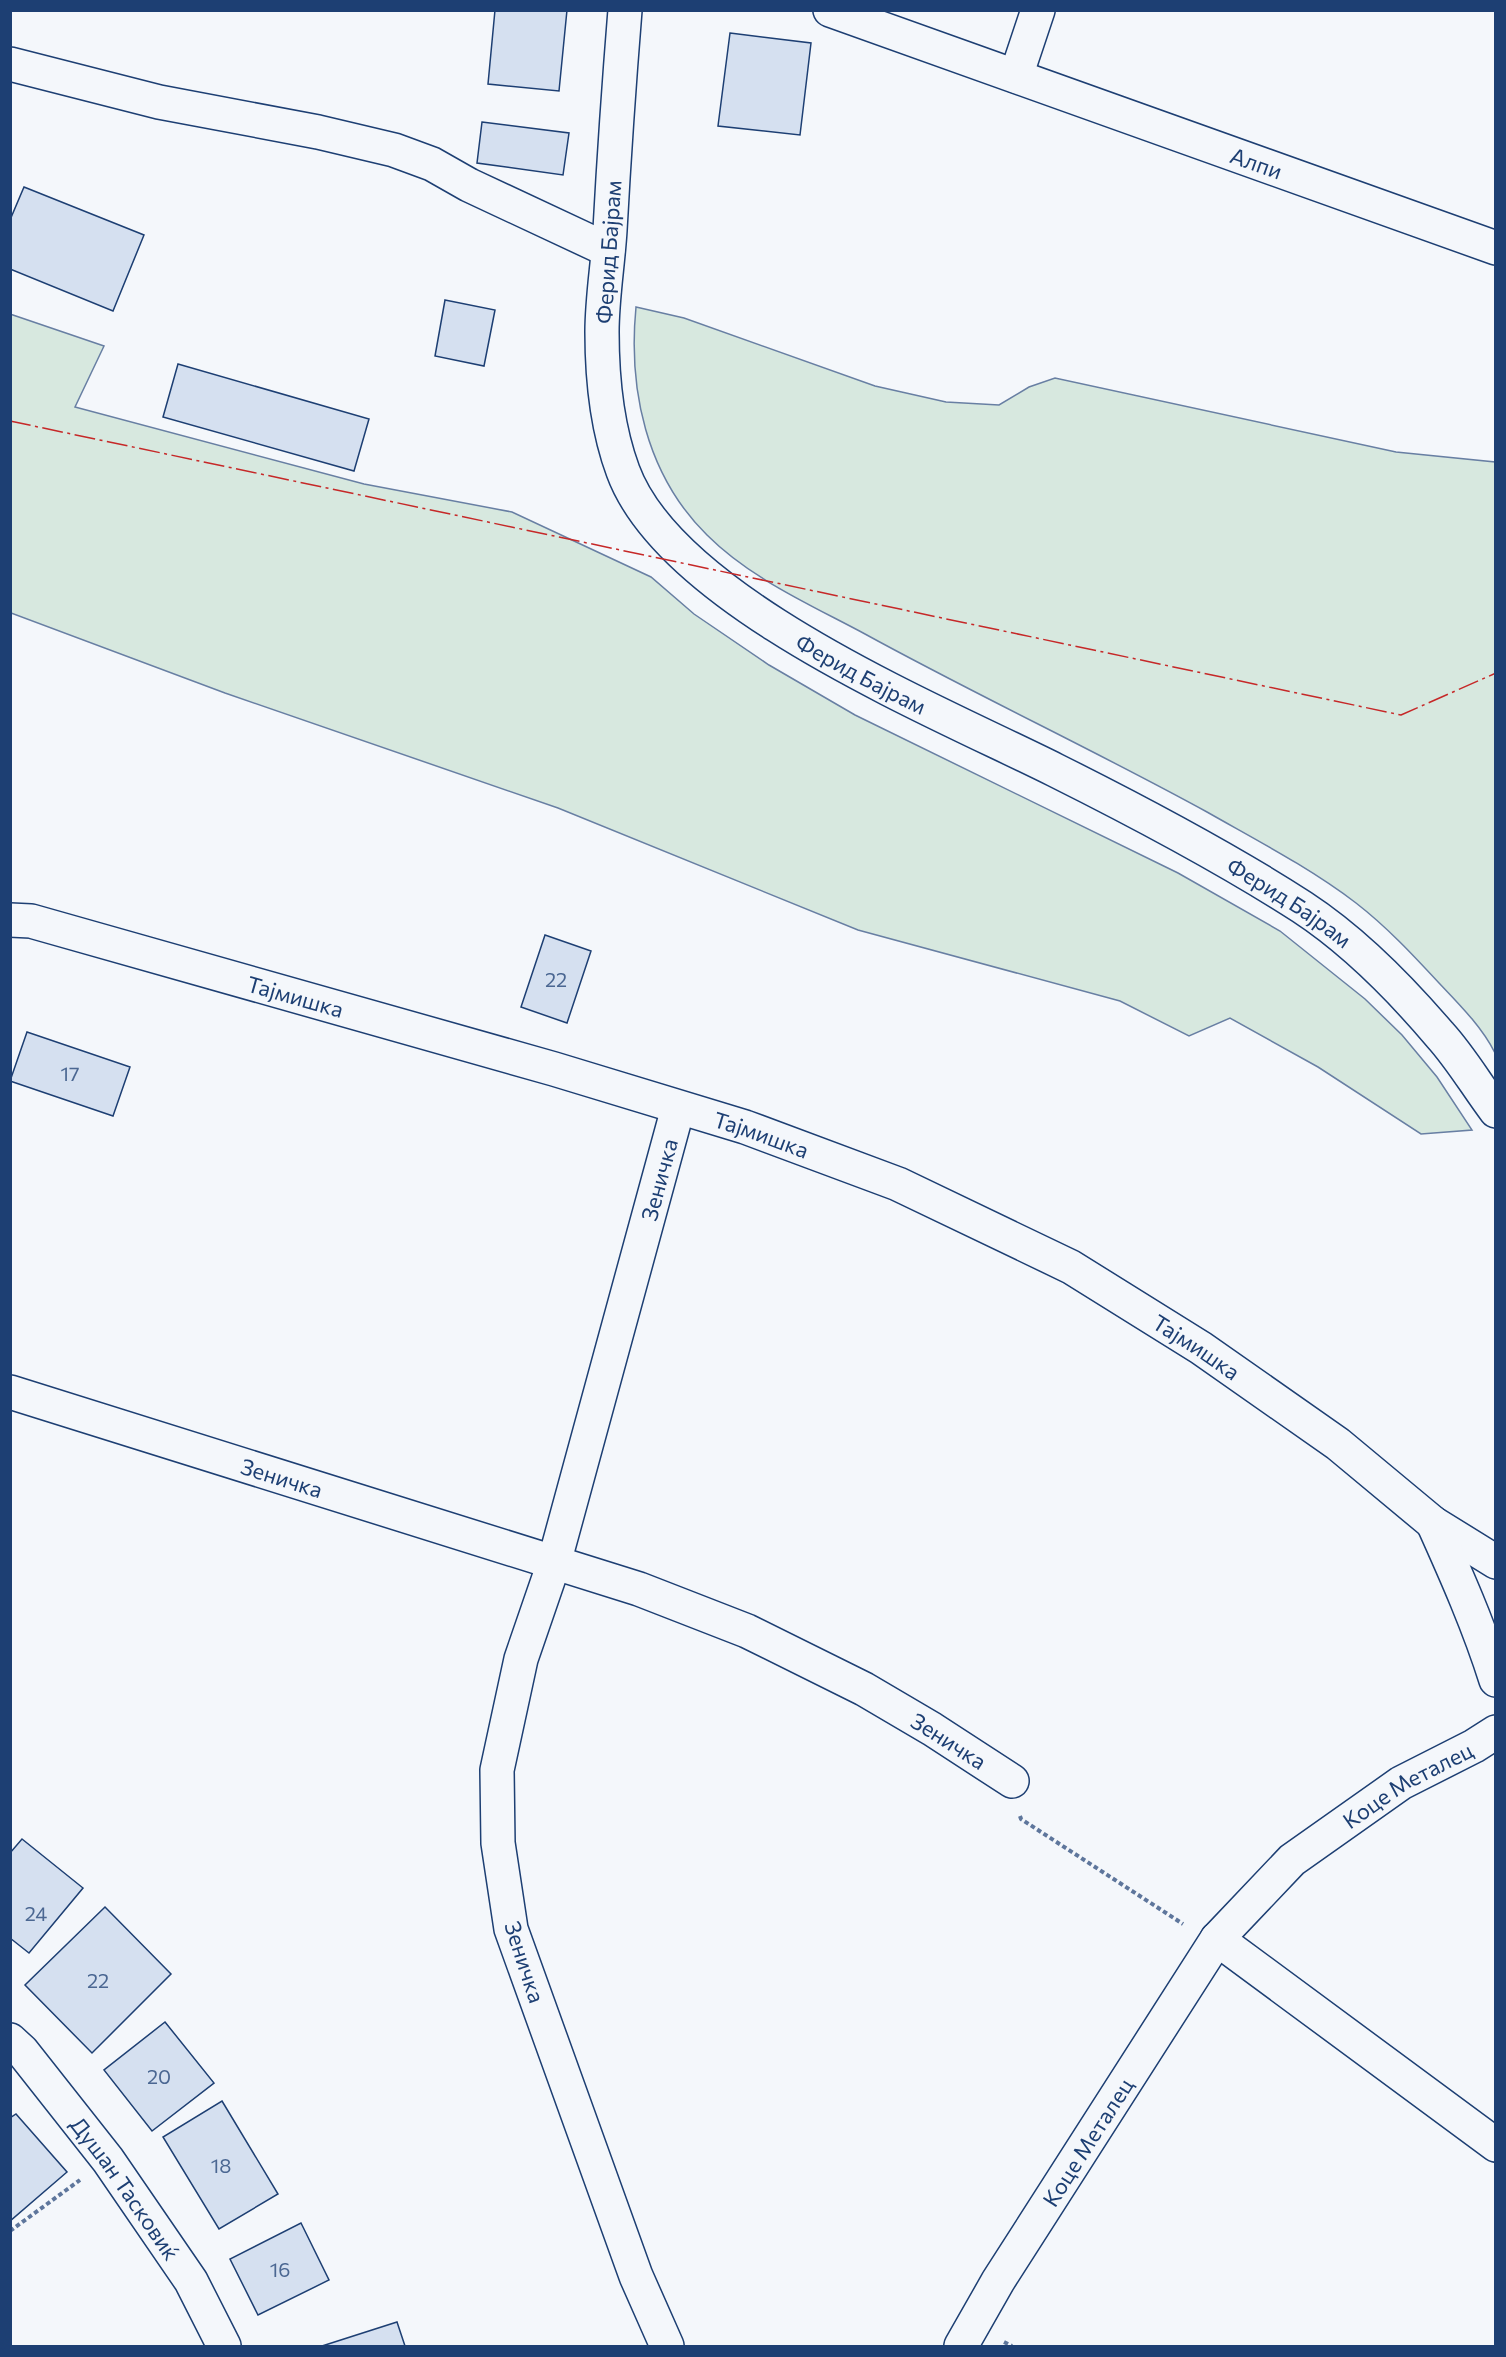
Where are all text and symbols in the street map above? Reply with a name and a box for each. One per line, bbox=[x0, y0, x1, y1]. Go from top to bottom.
street label: Алпи bbox=[1227, 141, 1286, 184]
street label: Ферид Бајрам bbox=[590, 179, 626, 325]
street label: Ферид Бајрам bbox=[791, 627, 931, 719]
street label: Ферид Бајрам bbox=[1223, 851, 1358, 953]
house number: 22 bbox=[545, 967, 567, 991]
street label: Тајмишка bbox=[244, 969, 347, 1022]
house number: 17 bbox=[60, 1061, 80, 1085]
street label: Тајмишка bbox=[711, 1105, 813, 1163]
street label: Зеничка bbox=[634, 1135, 683, 1224]
street label: Тајмишка bbox=[1148, 1308, 1246, 1385]
street label: Зеничка bbox=[238, 1452, 326, 1503]
street label: Зеничка bbox=[907, 1706, 992, 1774]
street label: Коце Металец bbox=[1337, 1735, 1477, 1834]
house number: 24 bbox=[25, 1901, 47, 1925]
street label: Зеничка bbox=[499, 1918, 551, 2006]
house number: 22 bbox=[87, 1968, 109, 1992]
house number: 20 bbox=[147, 2064, 171, 2088]
street label: Коце Металец bbox=[1036, 2072, 1138, 2211]
street label: Душан Тасковиќ bbox=[65, 2111, 186, 2265]
house number: 18 bbox=[211, 2153, 231, 2177]
house number: 16 bbox=[270, 2257, 290, 2281]

